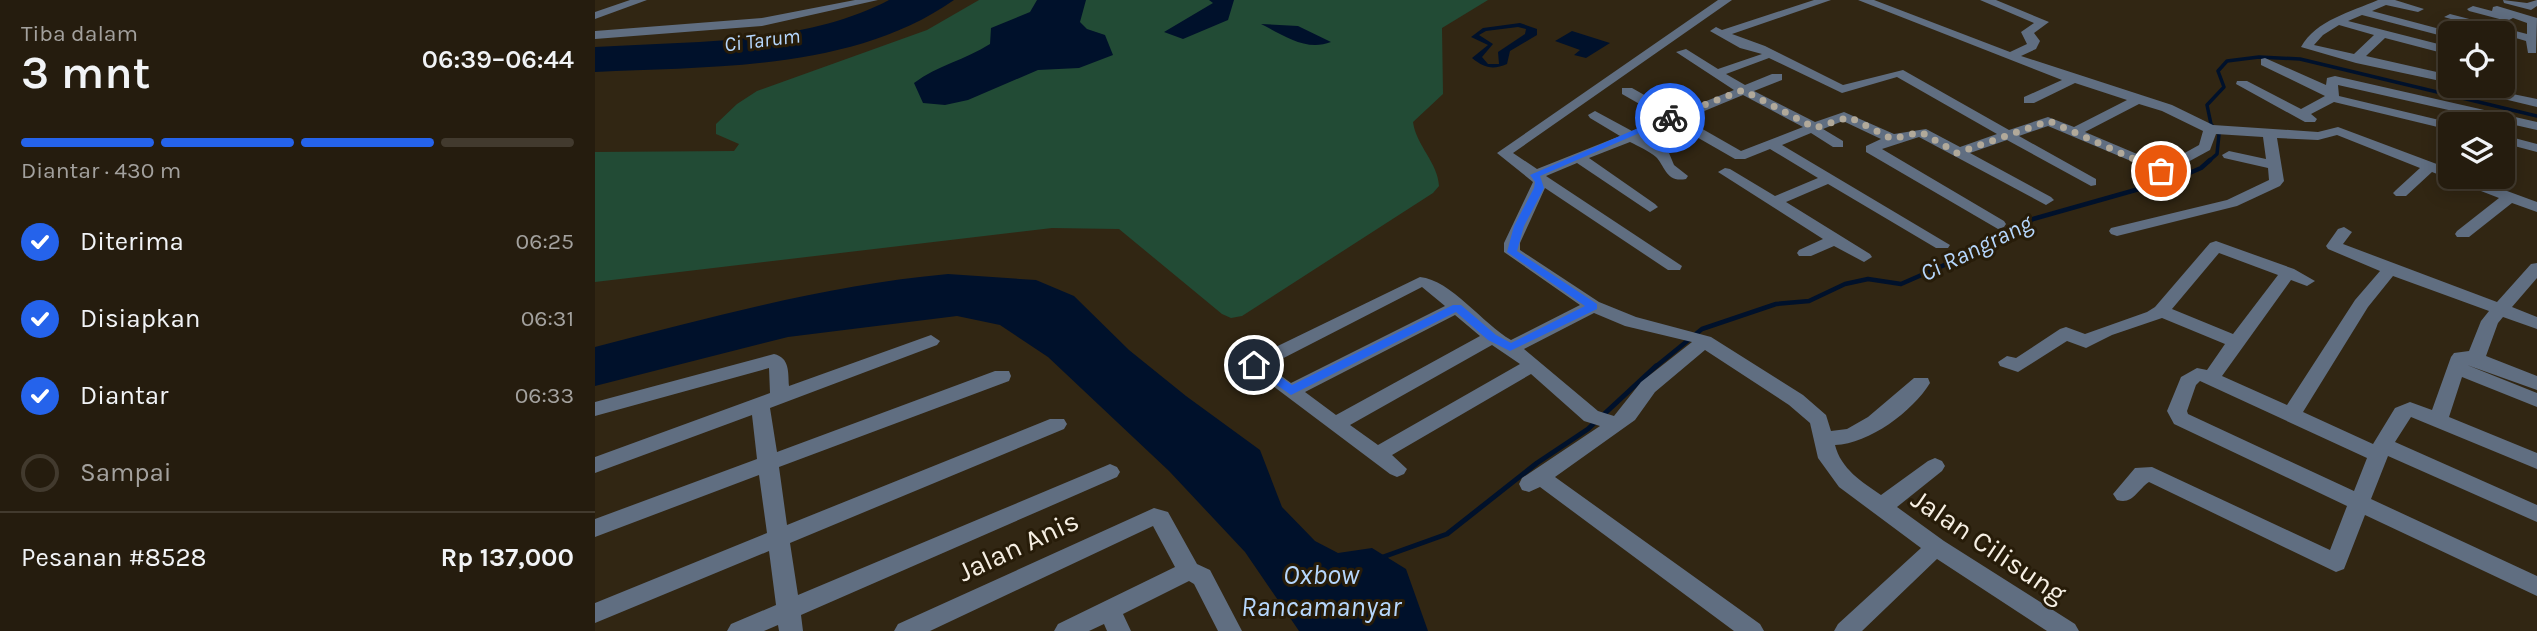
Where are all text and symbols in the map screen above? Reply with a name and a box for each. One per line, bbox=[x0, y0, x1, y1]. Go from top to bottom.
text: Tiba dalam bbox=[21, 20, 138, 47]
map controls bbox=[2438, 21, 2515, 189]
button: locate bbox=[2438, 21, 2515, 98]
water label: Ci Tarum bbox=[723, 23, 801, 57]
text: 06:39–06:44 bbox=[422, 44, 574, 75]
text: 3 mnt bbox=[21, 46, 150, 100]
courier bbox=[1635, 83, 1705, 153]
icon: bike bbox=[1651, 99, 1689, 137]
button: layers bbox=[2438, 112, 2515, 189]
pin bbox=[2131, 141, 2191, 201]
icon: bag bbox=[2142, 152, 2180, 190]
text: Diantar · 430 m bbox=[21, 157, 181, 184]
water label: Ci Rangrang bbox=[1915, 209, 2037, 287]
icon: check bbox=[21, 223, 59, 261]
text: Diterima bbox=[80, 226, 184, 257]
text: 06:25 bbox=[516, 228, 574, 255]
icon: check bbox=[21, 300, 59, 338]
text: Disiapkan bbox=[80, 303, 200, 334]
text: 06:31 bbox=[521, 305, 574, 332]
pin bbox=[1224, 335, 1284, 395]
icon: home bbox=[1235, 346, 1273, 384]
icon: check bbox=[21, 377, 59, 415]
text: Diantar bbox=[80, 380, 168, 411]
text: 06:33 bbox=[515, 382, 574, 409]
text: Sampai bbox=[80, 457, 172, 488]
street label: Jalan Cilisung bbox=[1905, 482, 2073, 610]
street label: Jalan Anis bbox=[952, 504, 1084, 588]
text: Pesanan #8528 bbox=[21, 542, 207, 573]
text: Rp 137,000 bbox=[441, 542, 574, 573]
water label: Oxbow Rancamanyar bbox=[1241, 558, 1403, 623]

